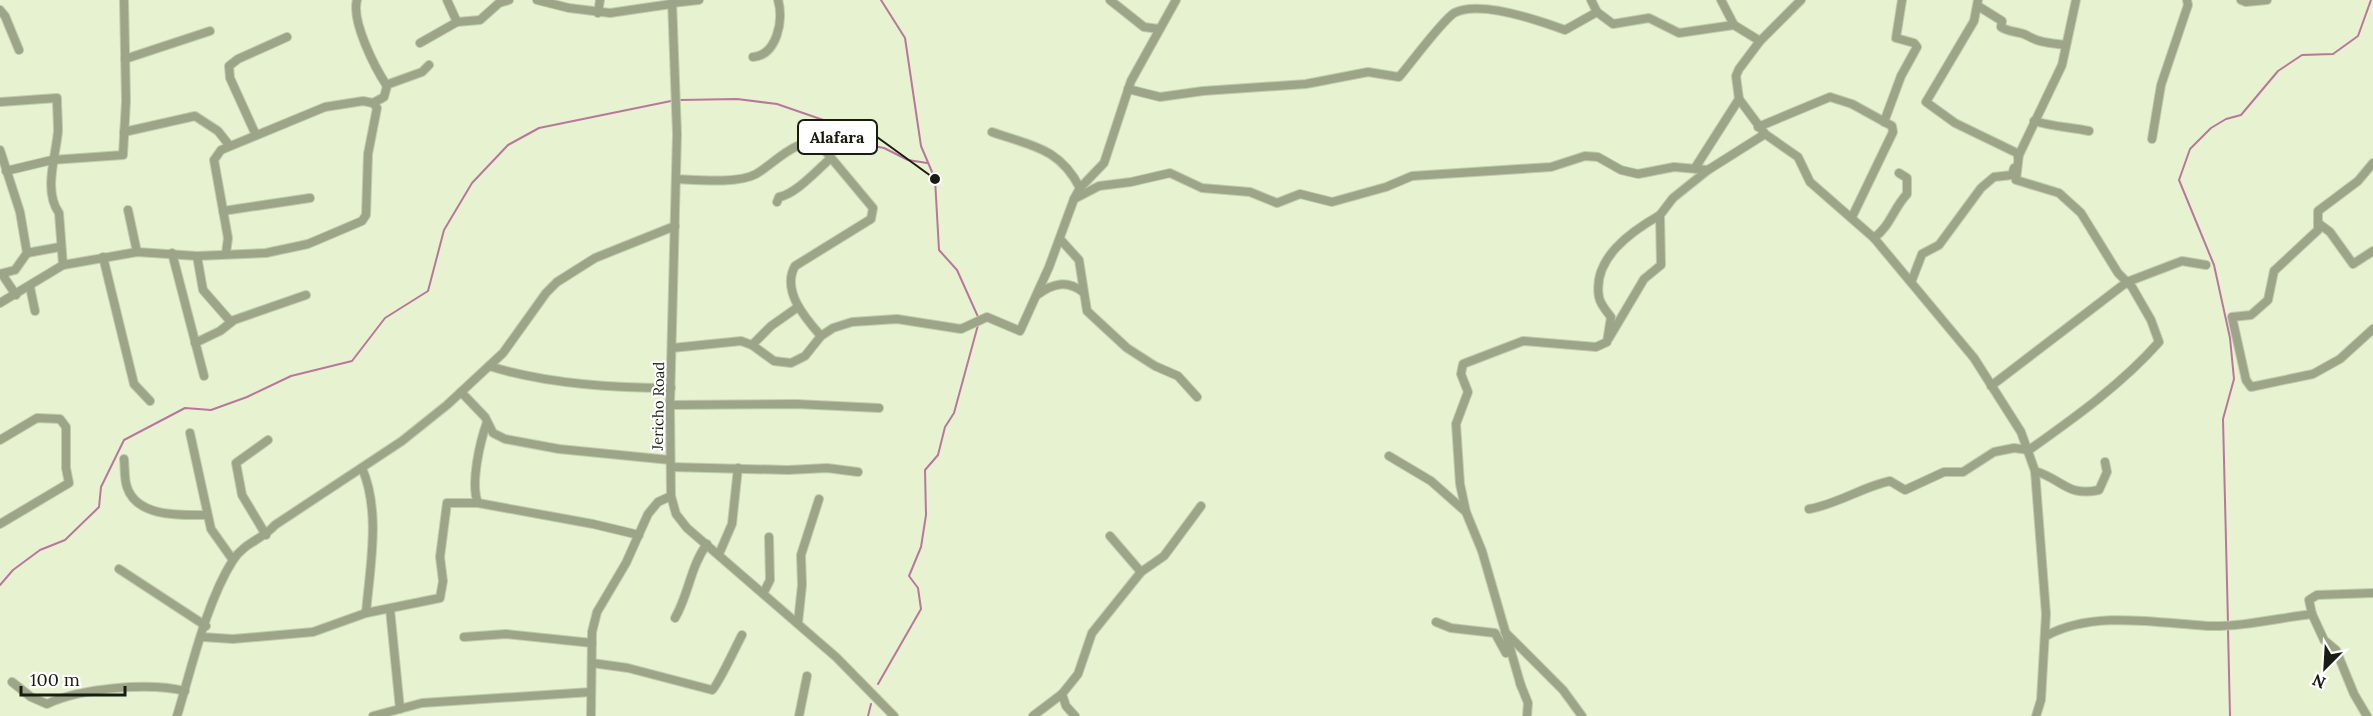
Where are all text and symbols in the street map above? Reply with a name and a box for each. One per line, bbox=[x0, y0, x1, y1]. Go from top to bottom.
callout: Alafara bbox=[798, 120, 877, 154]
text: Alafara bbox=[810, 127, 865, 147]
street label: Jericho Road bbox=[648, 361, 668, 452]
north arrow bbox=[2295, 638, 2355, 698]
scale bar bbox=[21, 659, 124, 697]
text: 100 m bbox=[30, 668, 80, 691]
text: N bbox=[2309, 670, 2329, 693]

